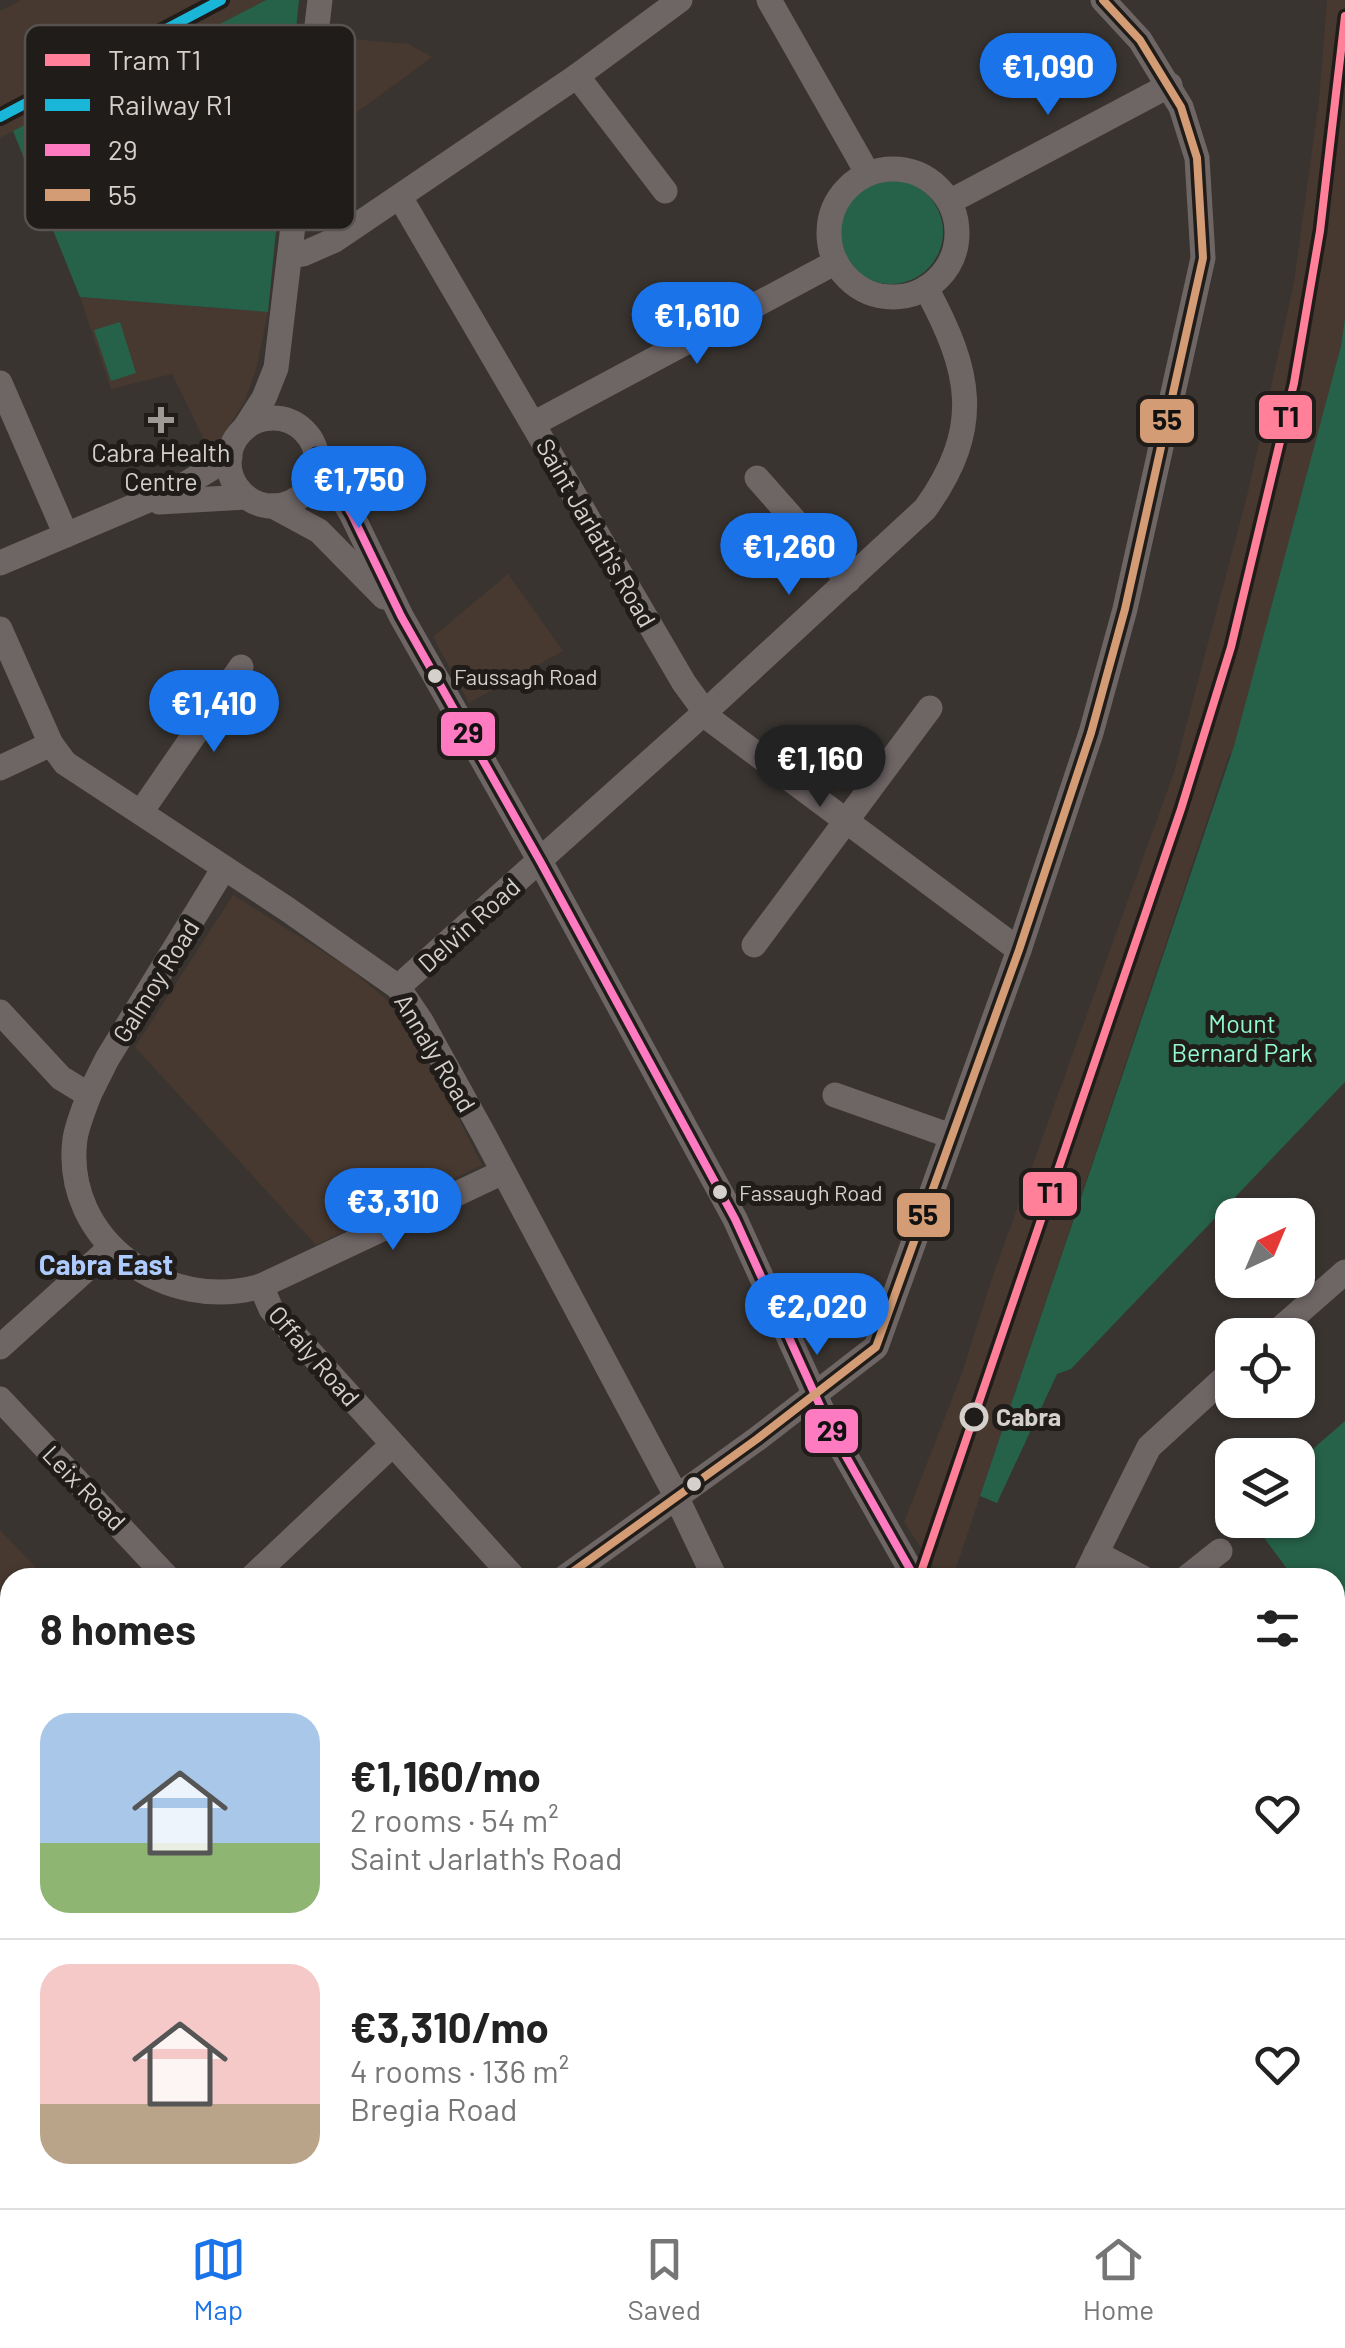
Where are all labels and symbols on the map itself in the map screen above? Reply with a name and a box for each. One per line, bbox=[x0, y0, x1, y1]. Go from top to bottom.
legend bbox=[25, 25, 355, 230]
pin: €1,090 bbox=[967, 33, 1129, 118]
text: Tram T1 bbox=[108, 42, 201, 76]
text: Railway R1 bbox=[108, 87, 233, 121]
text: 29 bbox=[108, 132, 138, 166]
text: 55 bbox=[108, 177, 137, 211]
pin: €1,610 bbox=[616, 282, 778, 367]
line badge: T1 bbox=[1257, 393, 1314, 441]
line badge: 55 bbox=[1138, 397, 1196, 445]
text: T1 bbox=[1273, 399, 1299, 433]
text: 55 bbox=[1152, 402, 1182, 436]
marker: Cabra Health Centre bbox=[148, 407, 174, 433]
street label: Saint Jarlath's Road bbox=[531, 433, 663, 632]
place label: Cabra Health Centre bbox=[92, 437, 230, 496]
pin: €1,750 bbox=[278, 446, 440, 531]
pin: €1,260 bbox=[708, 513, 870, 598]
place label: Faussagh Road bbox=[454, 663, 598, 689]
marker: Faussagh Road bbox=[425, 666, 445, 686]
pin: €1,410 bbox=[133, 670, 295, 755]
line badge: 29 bbox=[439, 710, 497, 758]
text: 29 bbox=[453, 715, 483, 749]
pin: €1,160 bbox=[739, 725, 901, 810]
street label: Delvin Road bbox=[411, 871, 525, 978]
street label: Galmoy Road bbox=[106, 914, 205, 1047]
street label: Annaly Road bbox=[389, 988, 483, 1117]
park label: Mount Bernard Park bbox=[1171, 1008, 1313, 1067]
pin: €3,310 bbox=[312, 1168, 474, 1253]
line badge: T1 bbox=[1021, 1170, 1079, 1218]
text: T1 bbox=[1037, 1175, 1063, 1209]
place label: Fassaugh Road bbox=[739, 1179, 883, 1205]
marker: Fassaugh Road bbox=[710, 1182, 730, 1202]
line badge: 55 bbox=[895, 1191, 952, 1239]
text: 55 bbox=[908, 1197, 938, 1231]
north arrow bbox=[1215, 1198, 1315, 1298]
district label: Cabra East bbox=[39, 1247, 173, 1281]
pin: €2,020 bbox=[736, 1273, 898, 1358]
street label: Offaly Road bbox=[263, 1299, 366, 1412]
place label: Cabra bbox=[996, 1401, 1061, 1431]
marker: Cabra bbox=[961, 1404, 987, 1430]
line badge: 29 bbox=[803, 1407, 860, 1455]
text: 29 bbox=[817, 1413, 847, 1447]
street label: Leix Road bbox=[37, 1439, 132, 1536]
unlabelled marker bbox=[684, 1474, 704, 1494]

